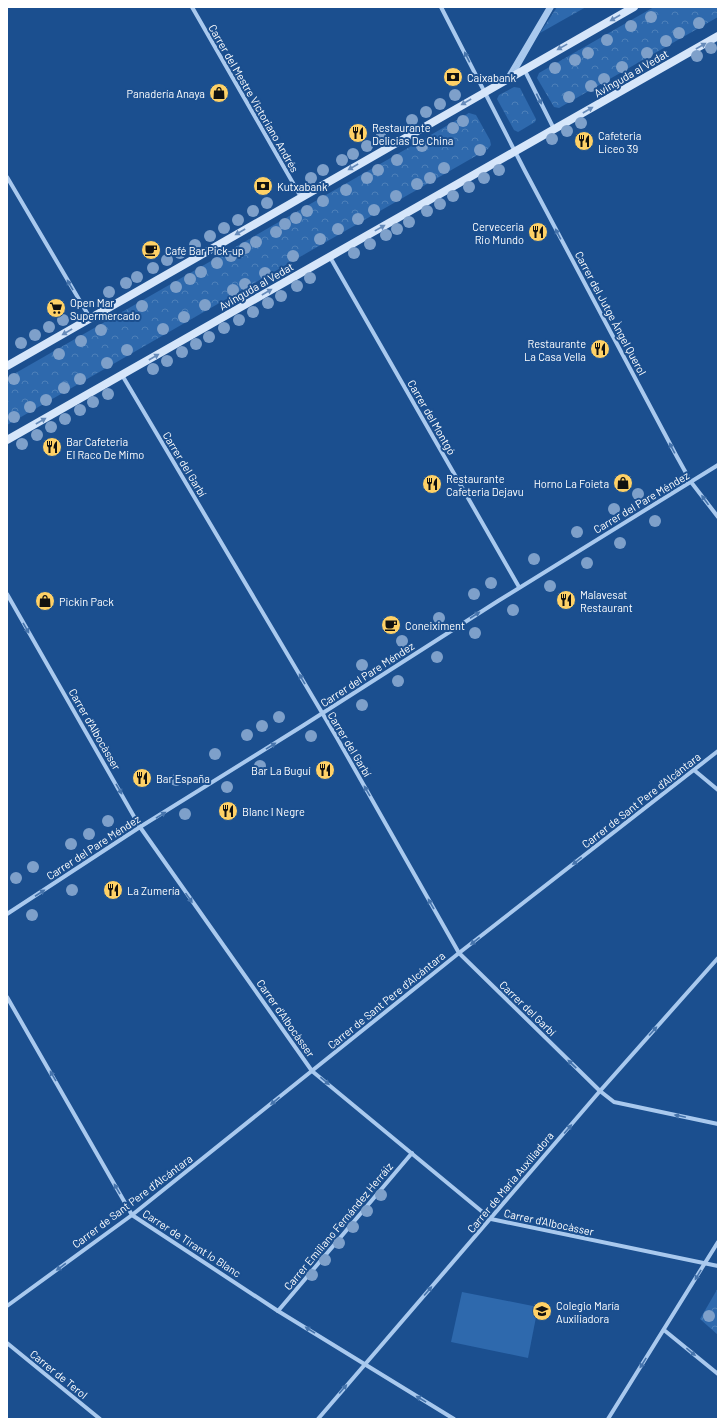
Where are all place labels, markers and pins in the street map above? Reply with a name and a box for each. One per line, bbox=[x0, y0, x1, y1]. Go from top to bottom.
bank icon: Caixabank bbox=[442, 66, 464, 88]
place label: Caixabank bbox=[467, 71, 516, 84]
shop icon: Panadería Anaya bbox=[208, 82, 230, 104]
place label: Panadería Anaya bbox=[127, 87, 205, 100]
place label: Restaurante Delicias De China bbox=[372, 121, 453, 147]
restaurant icon: Restaurante Delicias De China bbox=[347, 122, 369, 144]
place label: Cafeteria Liceo 39 bbox=[598, 129, 642, 155]
restaurant icon: Cafeteria Liceo 39 bbox=[573, 130, 595, 152]
bank icon: Kutxabank bbox=[252, 175, 274, 197]
place label: Kutxabank bbox=[277, 180, 328, 193]
place label: Cerveceria Rio Mundo bbox=[472, 220, 524, 246]
restaurant icon: Cerveceria Rio Mundo bbox=[527, 221, 549, 243]
cafe icon: Café Bar Pick-up bbox=[140, 239, 162, 261]
place label: Café Bar Pick-up bbox=[165, 244, 244, 257]
place label: Open Mar Supermercado bbox=[70, 296, 140, 322]
supermarket icon: Open Mar Supermercado bbox=[45, 297, 67, 319]
place label: Restaurante La Casa Vella bbox=[524, 337, 586, 363]
restaurant icon: Restaurante La Casa Vella bbox=[589, 338, 611, 360]
place label: Bar Cafeteria El Raco De Mimo bbox=[66, 435, 144, 461]
restaurant icon: Bar Cafeteria El Raco De Mimo bbox=[41, 436, 63, 458]
place label: Restaurante Cafeteria Dejavu bbox=[446, 472, 524, 498]
shop icon: Horno La Foieta bbox=[612, 472, 634, 494]
restaurant icon: Restaurante Cafeteria Dejavu bbox=[421, 473, 443, 495]
place label: Horno La Foieta bbox=[534, 477, 609, 490]
place label: Malavesat Restaurant bbox=[580, 588, 633, 614]
restaurant icon: Malavesat Restaurant bbox=[555, 589, 577, 611]
shop icon: Pickin Pack bbox=[34, 590, 56, 612]
place label: Pickin Pack bbox=[59, 595, 114, 608]
cafe icon: Coneiximent bbox=[380, 614, 402, 636]
place label: Coneiximent bbox=[405, 619, 465, 632]
restaurant icon: Bar La Bugui bbox=[314, 759, 336, 781]
place label: Bar La Bugui bbox=[251, 764, 311, 777]
restaurant icon: Bar España bbox=[131, 767, 153, 789]
place label: Bar España bbox=[156, 772, 210, 785]
restaurant icon: Blanc I Negre bbox=[217, 800, 239, 822]
place label: Blanc I Negre bbox=[242, 805, 305, 818]
restaurant icon: La Zumería bbox=[102, 879, 124, 901]
place label: La Zumería bbox=[127, 884, 180, 897]
place label: Colegio María Auxiliadora bbox=[556, 1299, 619, 1325]
school or university icon: Colegio María Auxiliadora bbox=[531, 1300, 553, 1322]

